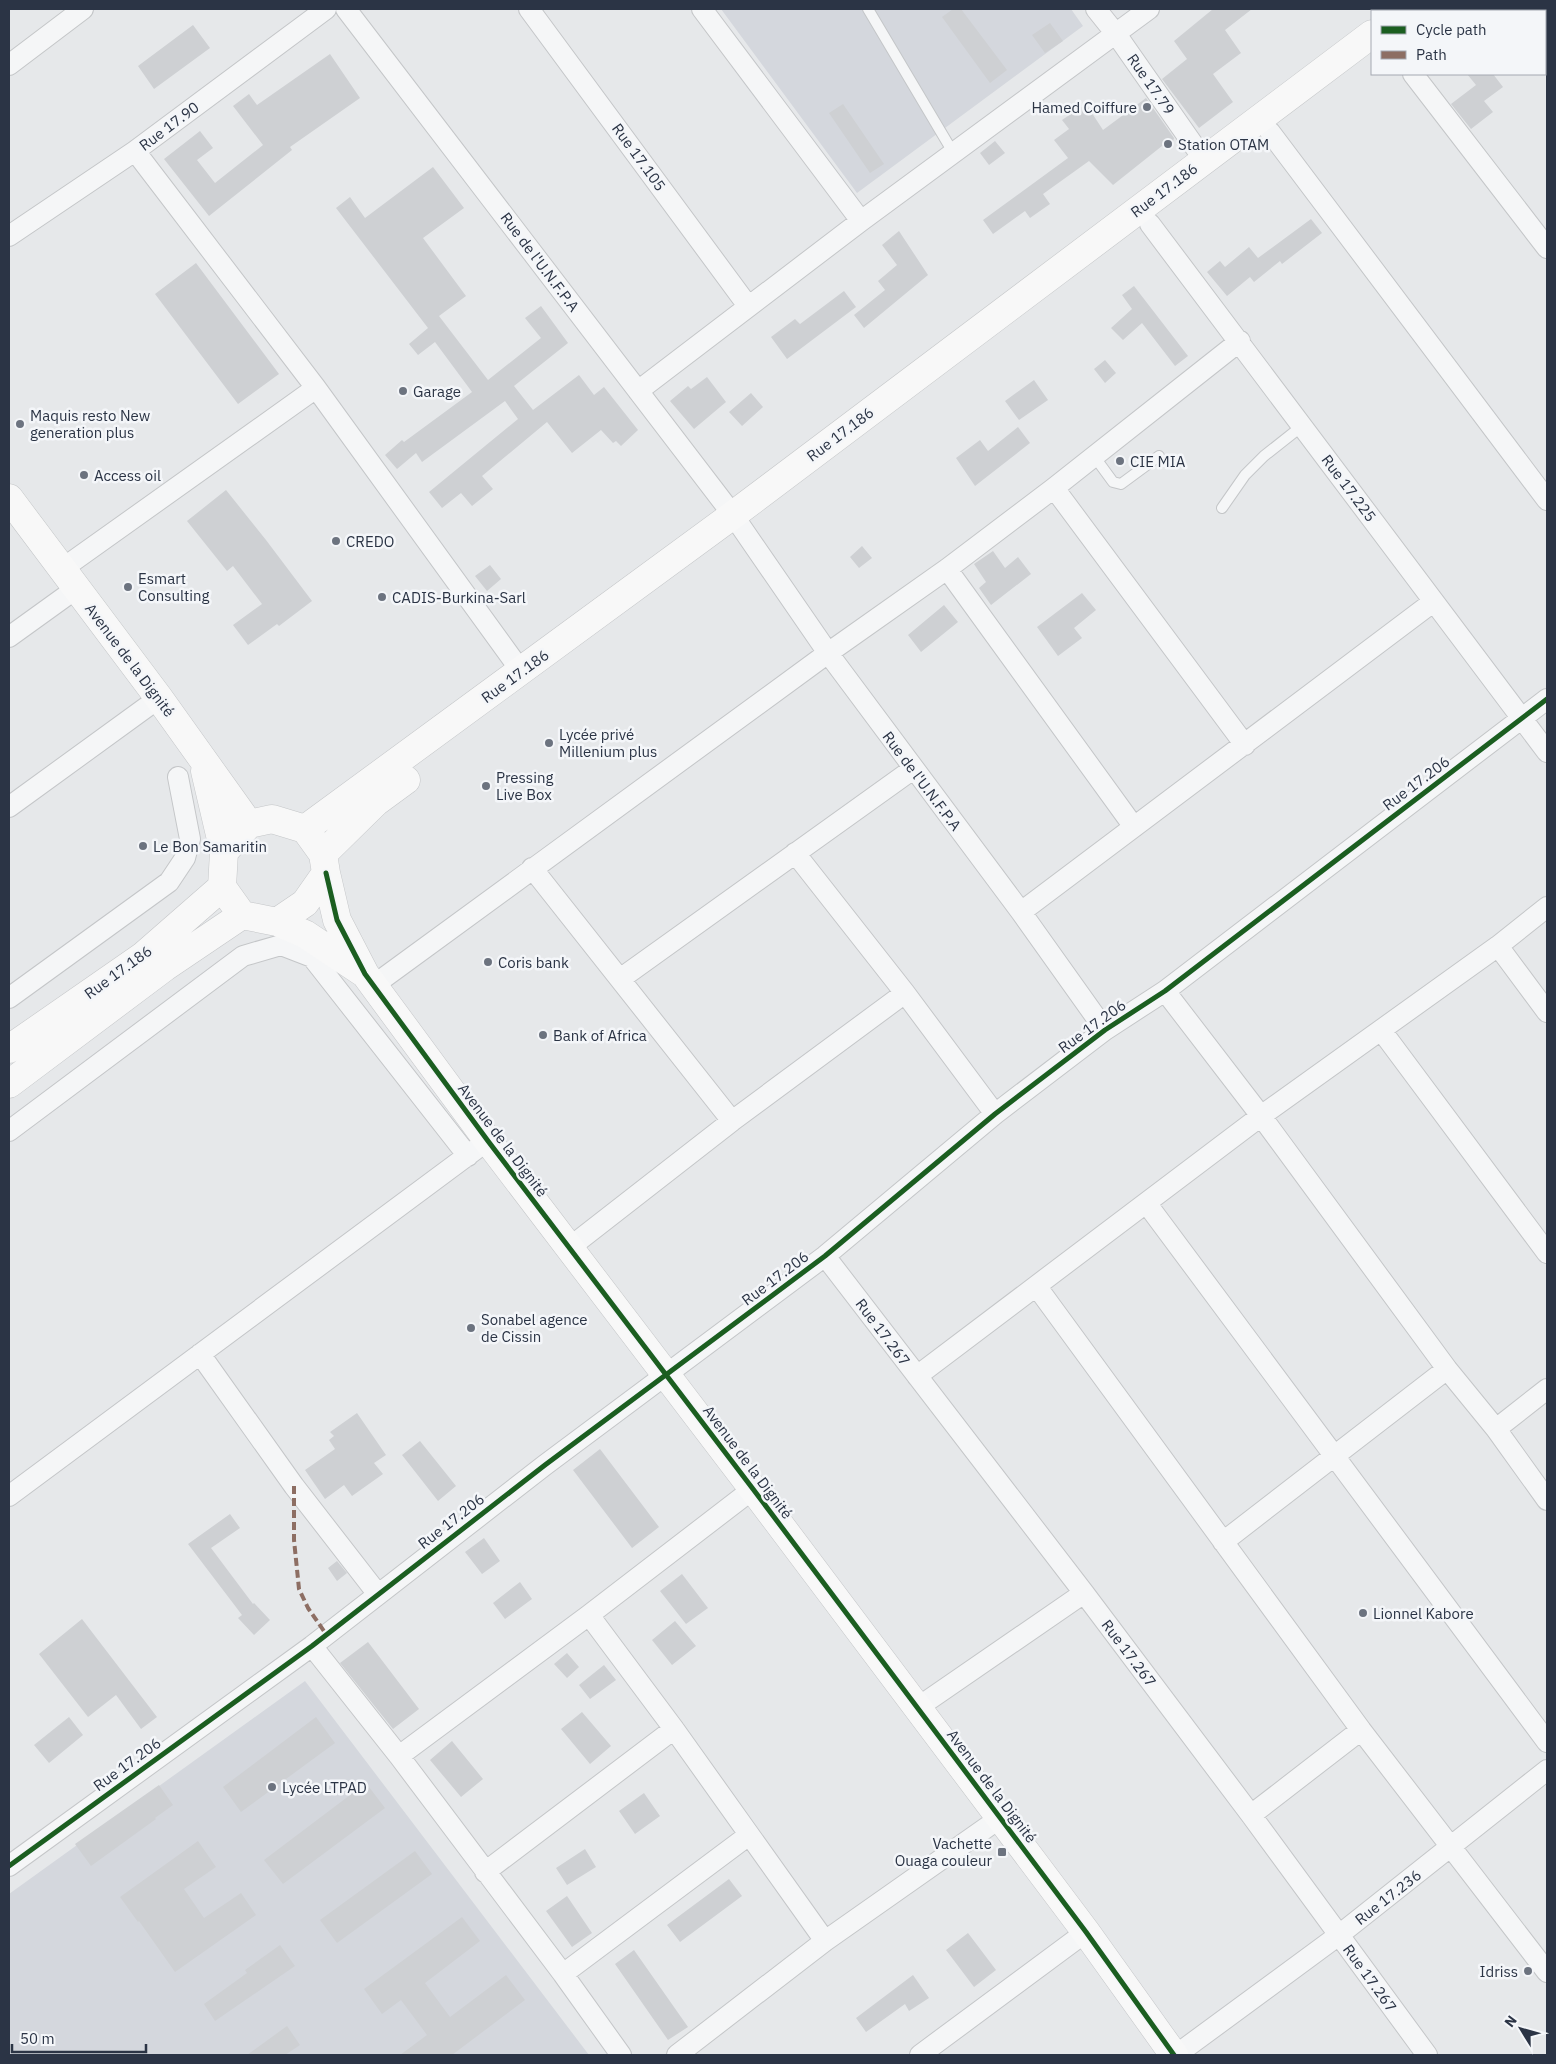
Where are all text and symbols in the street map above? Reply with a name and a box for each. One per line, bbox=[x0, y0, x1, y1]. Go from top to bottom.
legend bbox=[1371, 10, 1546, 75]
text: Cycle path bbox=[1416, 20, 1487, 39]
text: Path bbox=[1416, 45, 1447, 64]
street label: Rue 17.79 bbox=[1123, 50, 1179, 118]
street label: Rue 17.90 bbox=[135, 97, 203, 155]
place label: Hamed Coiffure bbox=[1031, 98, 1137, 117]
marker: Hamed Coiffure bbox=[1141, 101, 1153, 113]
street label: Rue 17.105 bbox=[608, 119, 670, 195]
place label: Station OTAM bbox=[1178, 135, 1269, 154]
marker: Station OTAM bbox=[1162, 138, 1174, 150]
street label: Rue 17.186 bbox=[1127, 159, 1201, 221]
street label: Rue de l'U.N.F.P.A bbox=[496, 209, 584, 316]
place label: Garage bbox=[413, 382, 461, 401]
marker: Garage bbox=[397, 385, 409, 397]
street label: Rue 17.186 bbox=[803, 403, 877, 465]
place label: Maquis resto New generation plus bbox=[30, 406, 151, 442]
marker: Maquis resto New generation plus bbox=[14, 418, 26, 430]
street label: Rue 17.225 bbox=[1318, 451, 1380, 525]
place label: CIE MIA bbox=[1130, 452, 1186, 471]
marker: CIE MIA bbox=[1114, 455, 1126, 467]
place label: Access oil bbox=[94, 466, 161, 485]
marker: Access oil bbox=[78, 469, 90, 481]
place label: CREDO bbox=[346, 532, 394, 551]
marker: CREDO bbox=[330, 535, 342, 547]
place label: Esmart Consulting bbox=[138, 569, 210, 605]
marker: Esmart Consulting bbox=[122, 581, 134, 593]
place label: CADIS-Burkina-Sarl bbox=[392, 588, 526, 607]
marker: CADIS-Burkina-Sarl bbox=[376, 591, 388, 603]
street label: Avenue de la Dignité bbox=[81, 600, 179, 720]
street label: Rue 17.186 bbox=[477, 645, 553, 707]
place label: Lycée privé Millenium plus bbox=[559, 725, 657, 761]
street label: Rue de l'U.N.F.P.A bbox=[878, 728, 966, 835]
marker: Lycée privé Millenium plus bbox=[543, 737, 555, 749]
street label: Rue 17.206 bbox=[1379, 752, 1453, 814]
place label: Pressing Live Box bbox=[496, 768, 553, 804]
marker: Pressing Live Box bbox=[480, 780, 492, 792]
place label: Le Bon Samaritin bbox=[153, 837, 267, 856]
marker: Le Bon Samaritin bbox=[137, 840, 149, 852]
street label: Rue 17.186 bbox=[80, 941, 156, 1003]
place label: Coris bank bbox=[498, 953, 569, 972]
marker: Coris bank bbox=[482, 956, 494, 968]
street label: Rue 17.206 bbox=[1054, 995, 1130, 1057]
place label: Bank of Africa bbox=[553, 1026, 647, 1045]
marker: Bank of Africa bbox=[537, 1029, 549, 1041]
street label: Avenue de la Dignité bbox=[454, 1080, 552, 1200]
street label: Rue 17.206 bbox=[738, 1247, 812, 1309]
street label: Rue 17.267 bbox=[852, 1295, 914, 1369]
place label: Sonabel agence de Cissin bbox=[481, 1310, 588, 1346]
marker: Sonabel agence de Cissin bbox=[465, 1322, 477, 1334]
street label: Avenue de la Dignité bbox=[699, 1402, 797, 1522]
street label: Rue 17.206 bbox=[414, 1489, 488, 1553]
place label: Lionnel Kabore bbox=[1373, 1604, 1474, 1623]
marker: Lionnel Kabore bbox=[1357, 1607, 1369, 1619]
street label: Rue 17.267 bbox=[1098, 1616, 1160, 1690]
street label: Avenue de la Dignité bbox=[943, 1726, 1041, 1846]
street label: Rue 17.206 bbox=[89, 1733, 165, 1795]
place label: Lycée LTPAD bbox=[282, 1778, 367, 1797]
marker: Lycée LTPAD bbox=[266, 1781, 278, 1793]
place label: Vachette Ouaga couleur bbox=[895, 1834, 992, 1870]
marker: Vachette Ouaga couleur bbox=[996, 1846, 1008, 1858]
street label: Rue 17.236 bbox=[1351, 1865, 1425, 1929]
street label: Rue 17.267 bbox=[1339, 1940, 1401, 2016]
place label: Idriss bbox=[1480, 1962, 1518, 1981]
marker: Idriss bbox=[1522, 1965, 1534, 1977]
north arrow bbox=[1496, 2004, 1546, 2054]
text: N bbox=[1500, 2012, 1521, 2031]
scale bar bbox=[12, 2022, 146, 2054]
text: 50 m bbox=[20, 2029, 55, 2048]

